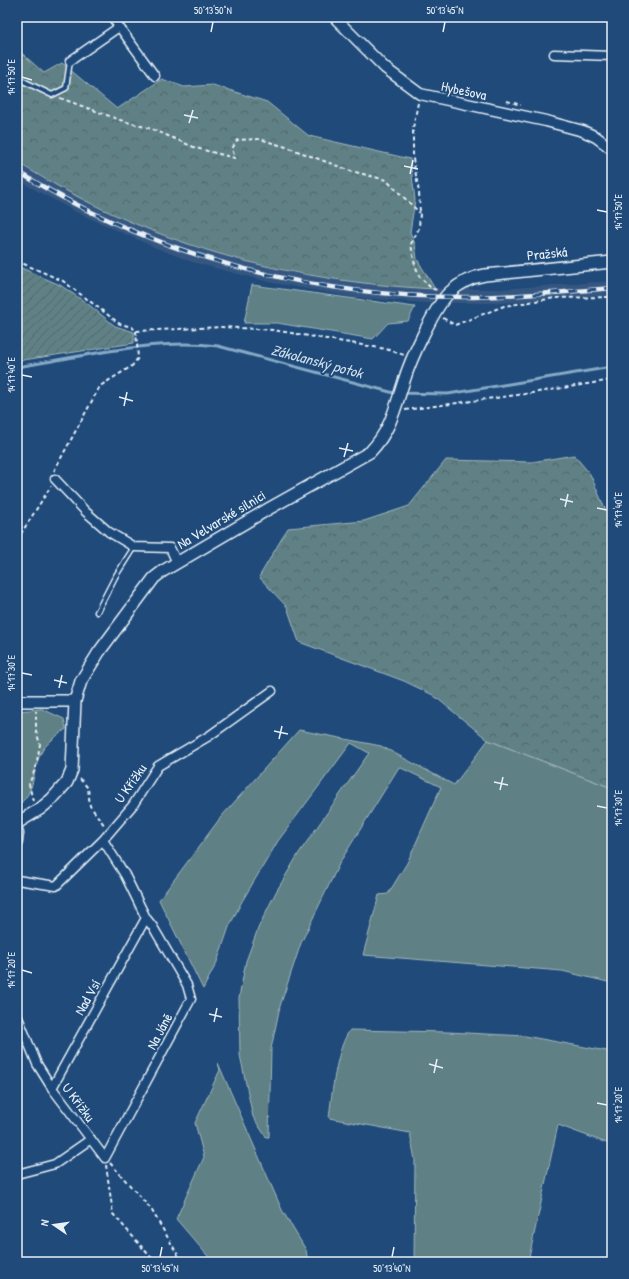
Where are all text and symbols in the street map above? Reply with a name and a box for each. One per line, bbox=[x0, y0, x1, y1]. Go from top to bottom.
text: 50°13'50"N bbox=[194, 4, 232, 17]
text: 50°13'45"N bbox=[426, 4, 464, 17]
text: 14°17'50"E bbox=[5, 58, 18, 95]
street label: Hybešova bbox=[439, 76, 489, 105]
text: 14°17'50"E bbox=[612, 193, 625, 230]
street label: Pražská bbox=[526, 241, 569, 265]
water label: Zákolanský potok bbox=[269, 339, 367, 384]
text: 14°17'40"E bbox=[5, 357, 18, 393]
street label: Na Velvarské silnici bbox=[173, 485, 269, 553]
text: 14°17'40"E bbox=[612, 492, 625, 528]
text: 14°17'30"E bbox=[5, 654, 18, 691]
street label: U Křížku bbox=[110, 759, 151, 807]
text: 14°17'30"E bbox=[612, 789, 625, 826]
text: 14°17'20"E bbox=[5, 951, 18, 988]
street label: Nad Vsí bbox=[69, 976, 105, 1018]
street label: Na Jáně bbox=[142, 1009, 177, 1053]
street label: U Křížku bbox=[58, 1079, 100, 1126]
text: 14°17'20"E bbox=[612, 1086, 625, 1123]
north arrow bbox=[34, 1205, 74, 1245]
text: N bbox=[37, 1218, 52, 1227]
text: 50°13'45"N bbox=[141, 1262, 179, 1275]
text: 50°13'40"N bbox=[373, 1262, 411, 1275]

